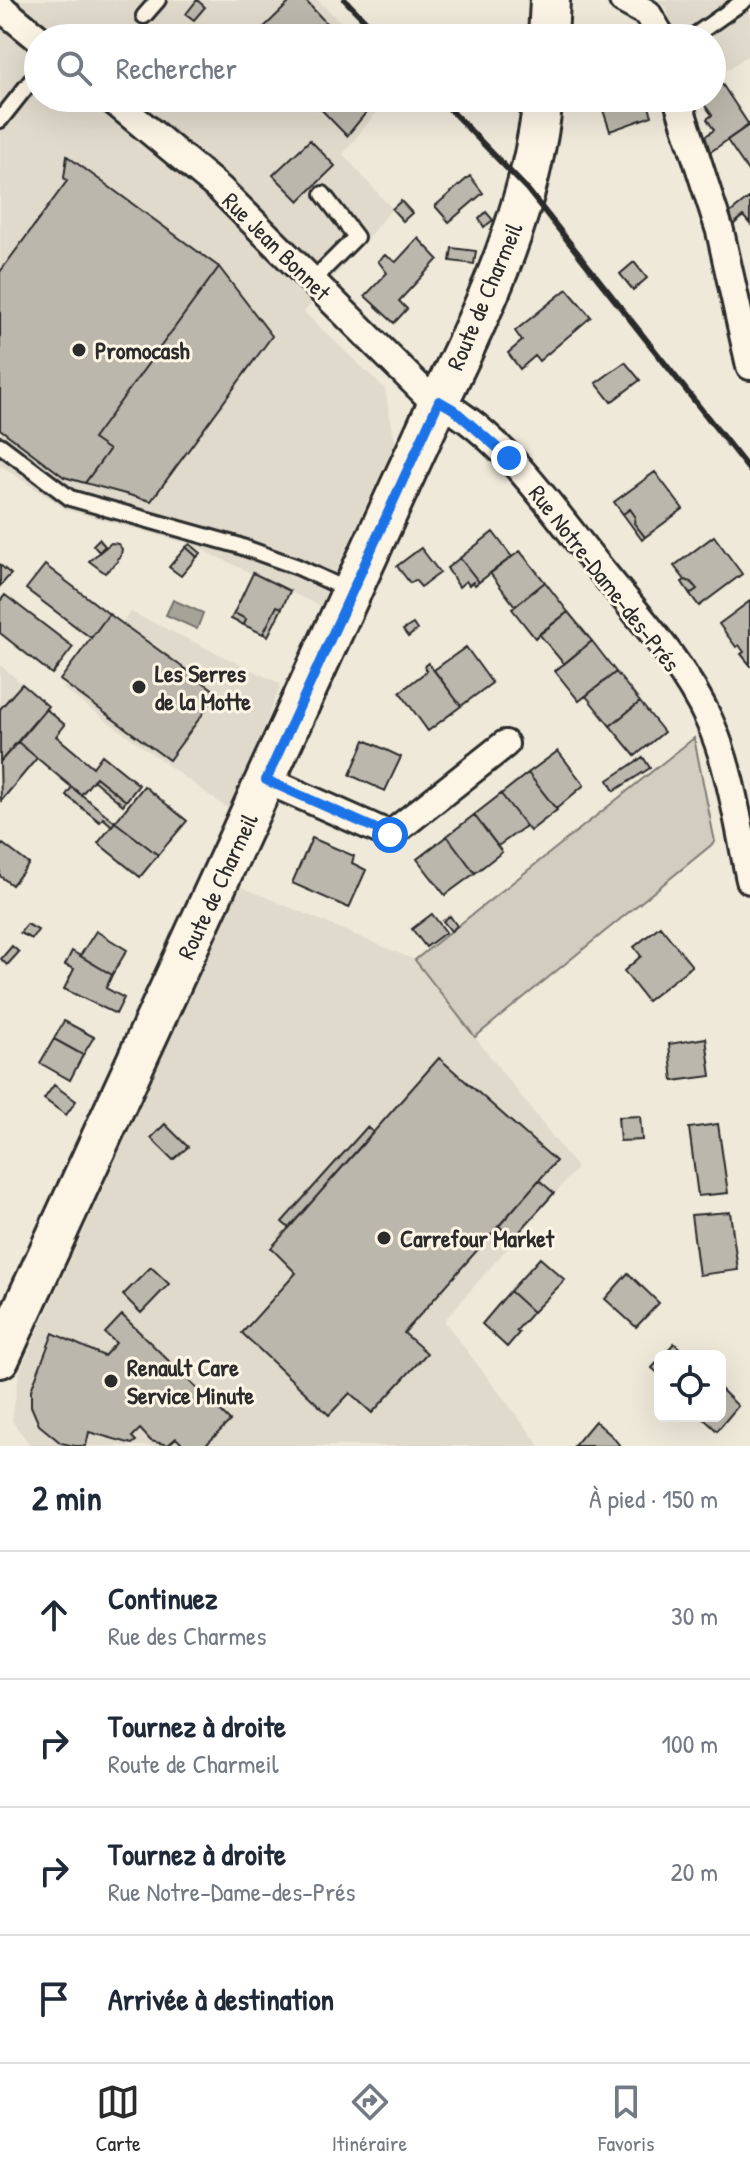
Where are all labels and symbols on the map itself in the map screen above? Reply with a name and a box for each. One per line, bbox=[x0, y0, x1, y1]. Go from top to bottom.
street label: Rue Jean Bonnet bbox=[216, 185, 339, 308]
street label: Route de Charmeil bbox=[439, 217, 530, 375]
place label: Promocash bbox=[95, 334, 190, 366]
marker: Promocash bbox=[70, 341, 88, 359]
route end bbox=[491, 440, 527, 476]
street label: Rue Notre-Dame-des-Prés bbox=[522, 478, 688, 678]
place label: Les Serres de la Motte bbox=[155, 657, 251, 717]
marker: Les Serres de la Motte bbox=[130, 678, 148, 696]
street label: Route de Charmeil bbox=[169, 807, 265, 964]
route start bbox=[372, 817, 408, 853]
place label: Carrefour Market bbox=[400, 1222, 555, 1254]
marker: Carrefour Market bbox=[375, 1229, 393, 1247]
place label: Renault Care Service Minute bbox=[127, 1351, 255, 1411]
marker: Renault Care Service Minute bbox=[102, 1372, 120, 1390]

